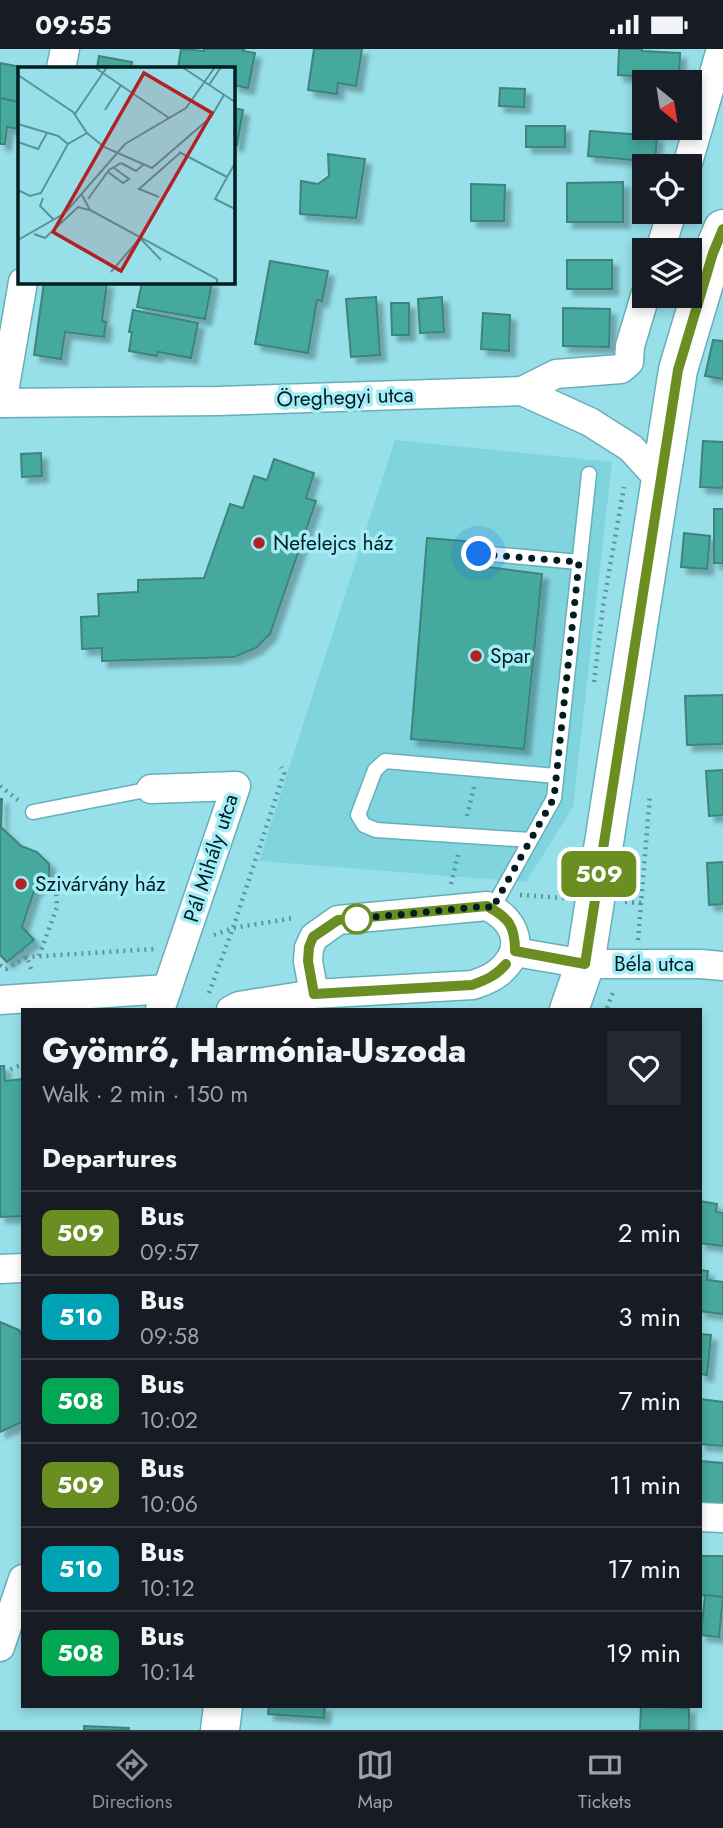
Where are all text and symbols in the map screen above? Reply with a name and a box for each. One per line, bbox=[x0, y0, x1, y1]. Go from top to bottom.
text: 09:55 bbox=[35, 6, 112, 44]
inset map bbox=[18, 67, 234, 283]
north arrow bbox=[632, 70, 702, 140]
map controls bbox=[632, 70, 702, 308]
button: locate bbox=[632, 154, 702, 224]
button: layers bbox=[632, 238, 702, 308]
street label: Öreghegyi utca bbox=[276, 380, 414, 414]
place label: Nefelejcs ház bbox=[273, 528, 394, 558]
marker: Nefelejcs ház bbox=[251, 535, 267, 551]
your location bbox=[461, 536, 496, 571]
place label: Spar bbox=[490, 641, 532, 671]
marker: Spar bbox=[468, 648, 484, 664]
street label: Pál Mihály utca bbox=[176, 790, 246, 926]
line badge: 509 bbox=[559, 851, 639, 897]
text: 509 bbox=[575, 856, 623, 891]
place label: Szivárvány ház bbox=[35, 869, 166, 899]
marker: Szivárvány ház bbox=[13, 876, 29, 892]
unlabelled marker bbox=[342, 904, 372, 934]
street label: Béla utca bbox=[614, 949, 694, 979]
text: Gyömrő, Harmónia-Uszoda bbox=[42, 1027, 466, 1074]
button: heart bbox=[607, 1031, 681, 1105]
text: Walk · 2 min · 150 m bbox=[42, 1077, 248, 1111]
text: Departures bbox=[42, 1139, 177, 1177]
text: Bus bbox=[140, 1197, 184, 1235]
text: 2 min bbox=[618, 1214, 681, 1252]
text: 509 bbox=[57, 1215, 104, 1250]
text: 09:57 bbox=[140, 1235, 199, 1269]
text: Bus bbox=[140, 1281, 184, 1319]
text: 3 min bbox=[618, 1298, 681, 1336]
text: 510 bbox=[59, 1299, 102, 1334]
text: 09:58 bbox=[140, 1319, 199, 1353]
text: Bus bbox=[140, 1365, 184, 1403]
text: 7 min bbox=[619, 1382, 681, 1420]
text: 508 bbox=[57, 1383, 104, 1418]
text: 10:02 bbox=[140, 1403, 198, 1437]
text: Bus bbox=[140, 1449, 184, 1487]
text: 11 min bbox=[609, 1466, 681, 1504]
text: 509 bbox=[57, 1467, 104, 1502]
text: 10:06 bbox=[140, 1487, 198, 1521]
text: Bus bbox=[140, 1533, 184, 1571]
text: 17 min bbox=[607, 1550, 681, 1588]
text: 510 bbox=[59, 1551, 102, 1586]
text: 10:12 bbox=[140, 1571, 195, 1605]
text: Bus bbox=[140, 1617, 184, 1655]
text: 19 min bbox=[606, 1634, 681, 1672]
text: 508 bbox=[57, 1635, 104, 1670]
text: 10:14 bbox=[140, 1655, 195, 1689]
tab: Directions bbox=[92, 1746, 172, 1815]
tab: Map bbox=[356, 1746, 394, 1815]
tab: Tickets bbox=[578, 1746, 631, 1815]

